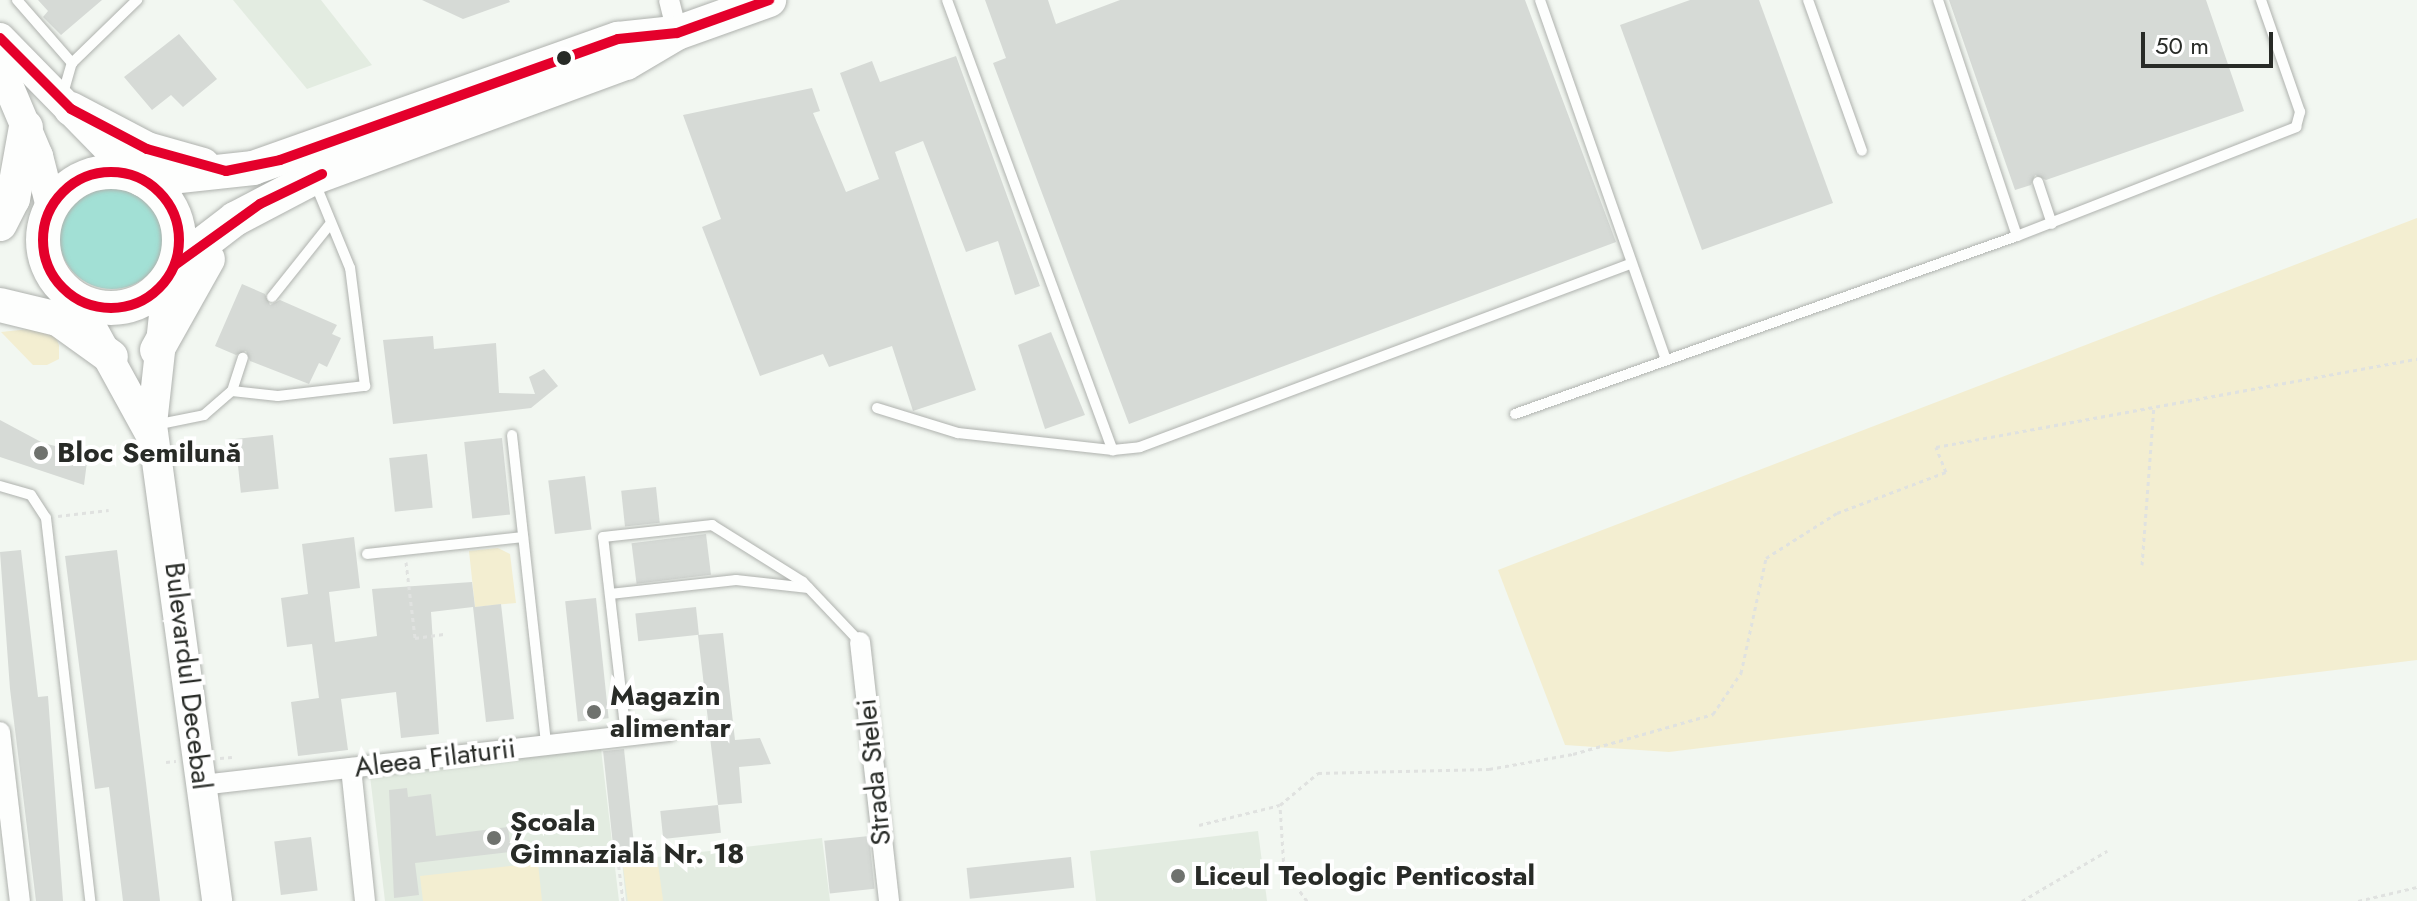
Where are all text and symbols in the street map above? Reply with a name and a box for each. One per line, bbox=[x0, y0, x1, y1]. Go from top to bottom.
scale bar bbox=[2145, 16, 2277, 66]
text: 50 m bbox=[2155, 28, 2209, 63]
unlabelled marker bbox=[556, 50, 572, 66]
place label: Bloc Semilună bbox=[57, 436, 241, 470]
marker: Bloc Semilună bbox=[32, 444, 50, 462]
street label: Bulevardul Decebal bbox=[157, 560, 219, 792]
place label: Magazin alimentar bbox=[610, 679, 731, 745]
street label: Strada Stelei bbox=[850, 697, 898, 847]
marker: Magazin alimentar bbox=[585, 703, 603, 721]
street label: Aleea Filaturii bbox=[352, 731, 518, 785]
place label: Școala Gimnazială Nr. 18 bbox=[510, 805, 745, 871]
marker: Școala Gimnazială Nr. 18 bbox=[485, 829, 503, 847]
place label: Liceul Teologic Penticostal bbox=[1194, 859, 1535, 893]
marker: Liceul Teologic Penticostal bbox=[1169, 867, 1187, 885]

